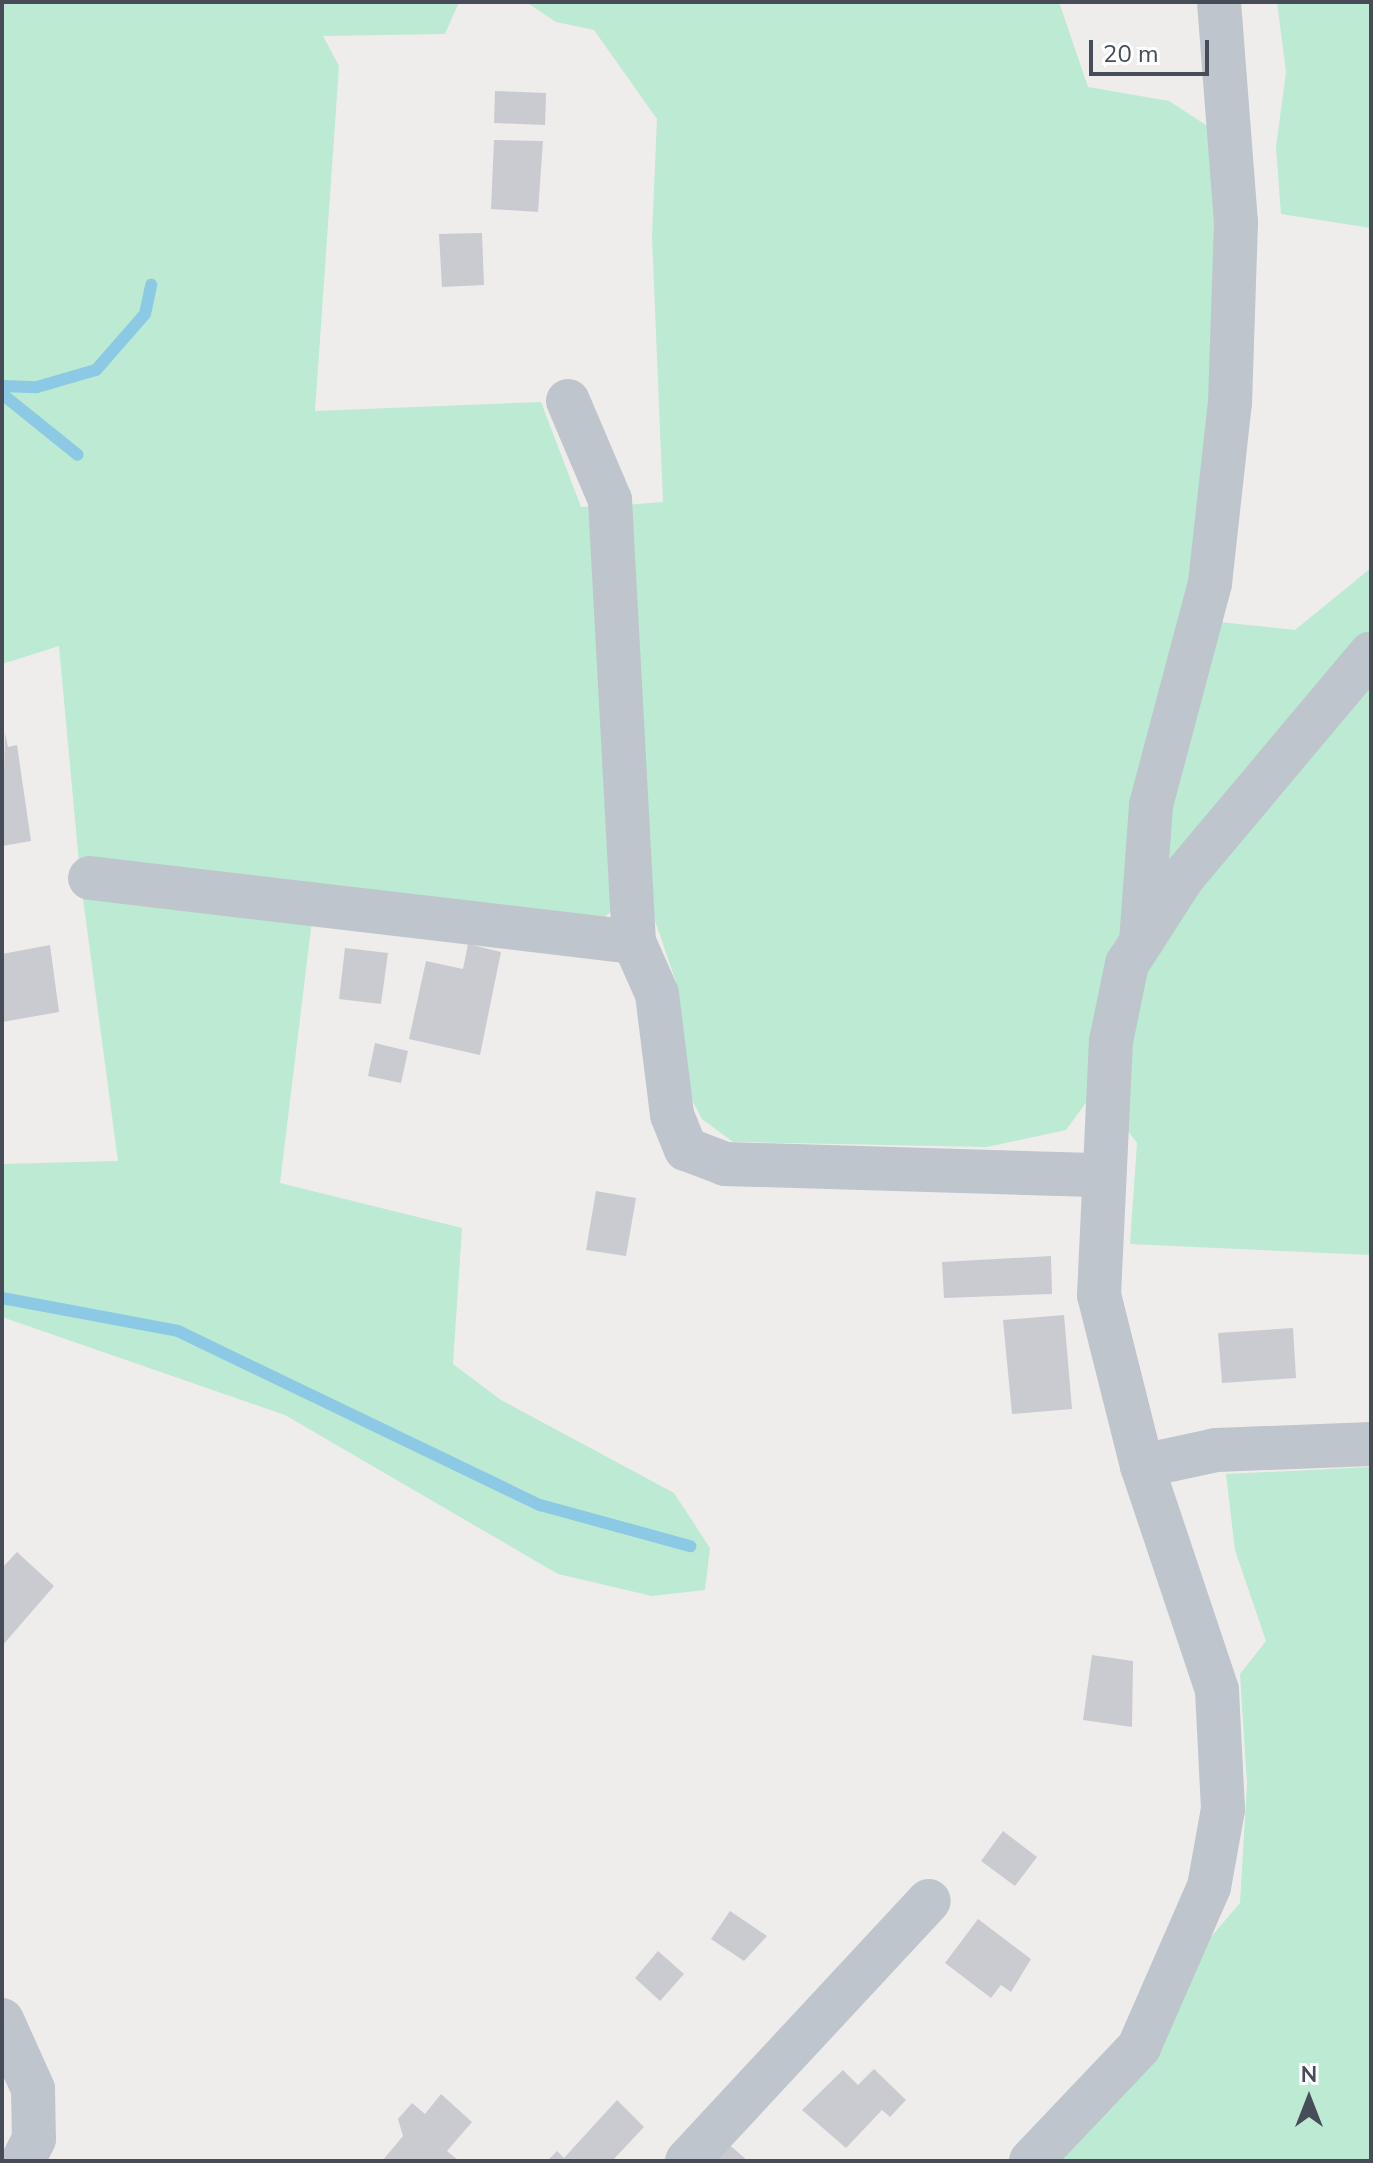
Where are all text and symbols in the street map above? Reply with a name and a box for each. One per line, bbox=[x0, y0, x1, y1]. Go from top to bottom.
scale bar bbox=[1093, 24, 1213, 74]
text: 20 m bbox=[1103, 38, 1159, 70]
north arrow bbox=[1269, 2059, 1349, 2139]
text: N bbox=[1301, 2060, 1317, 2090]

